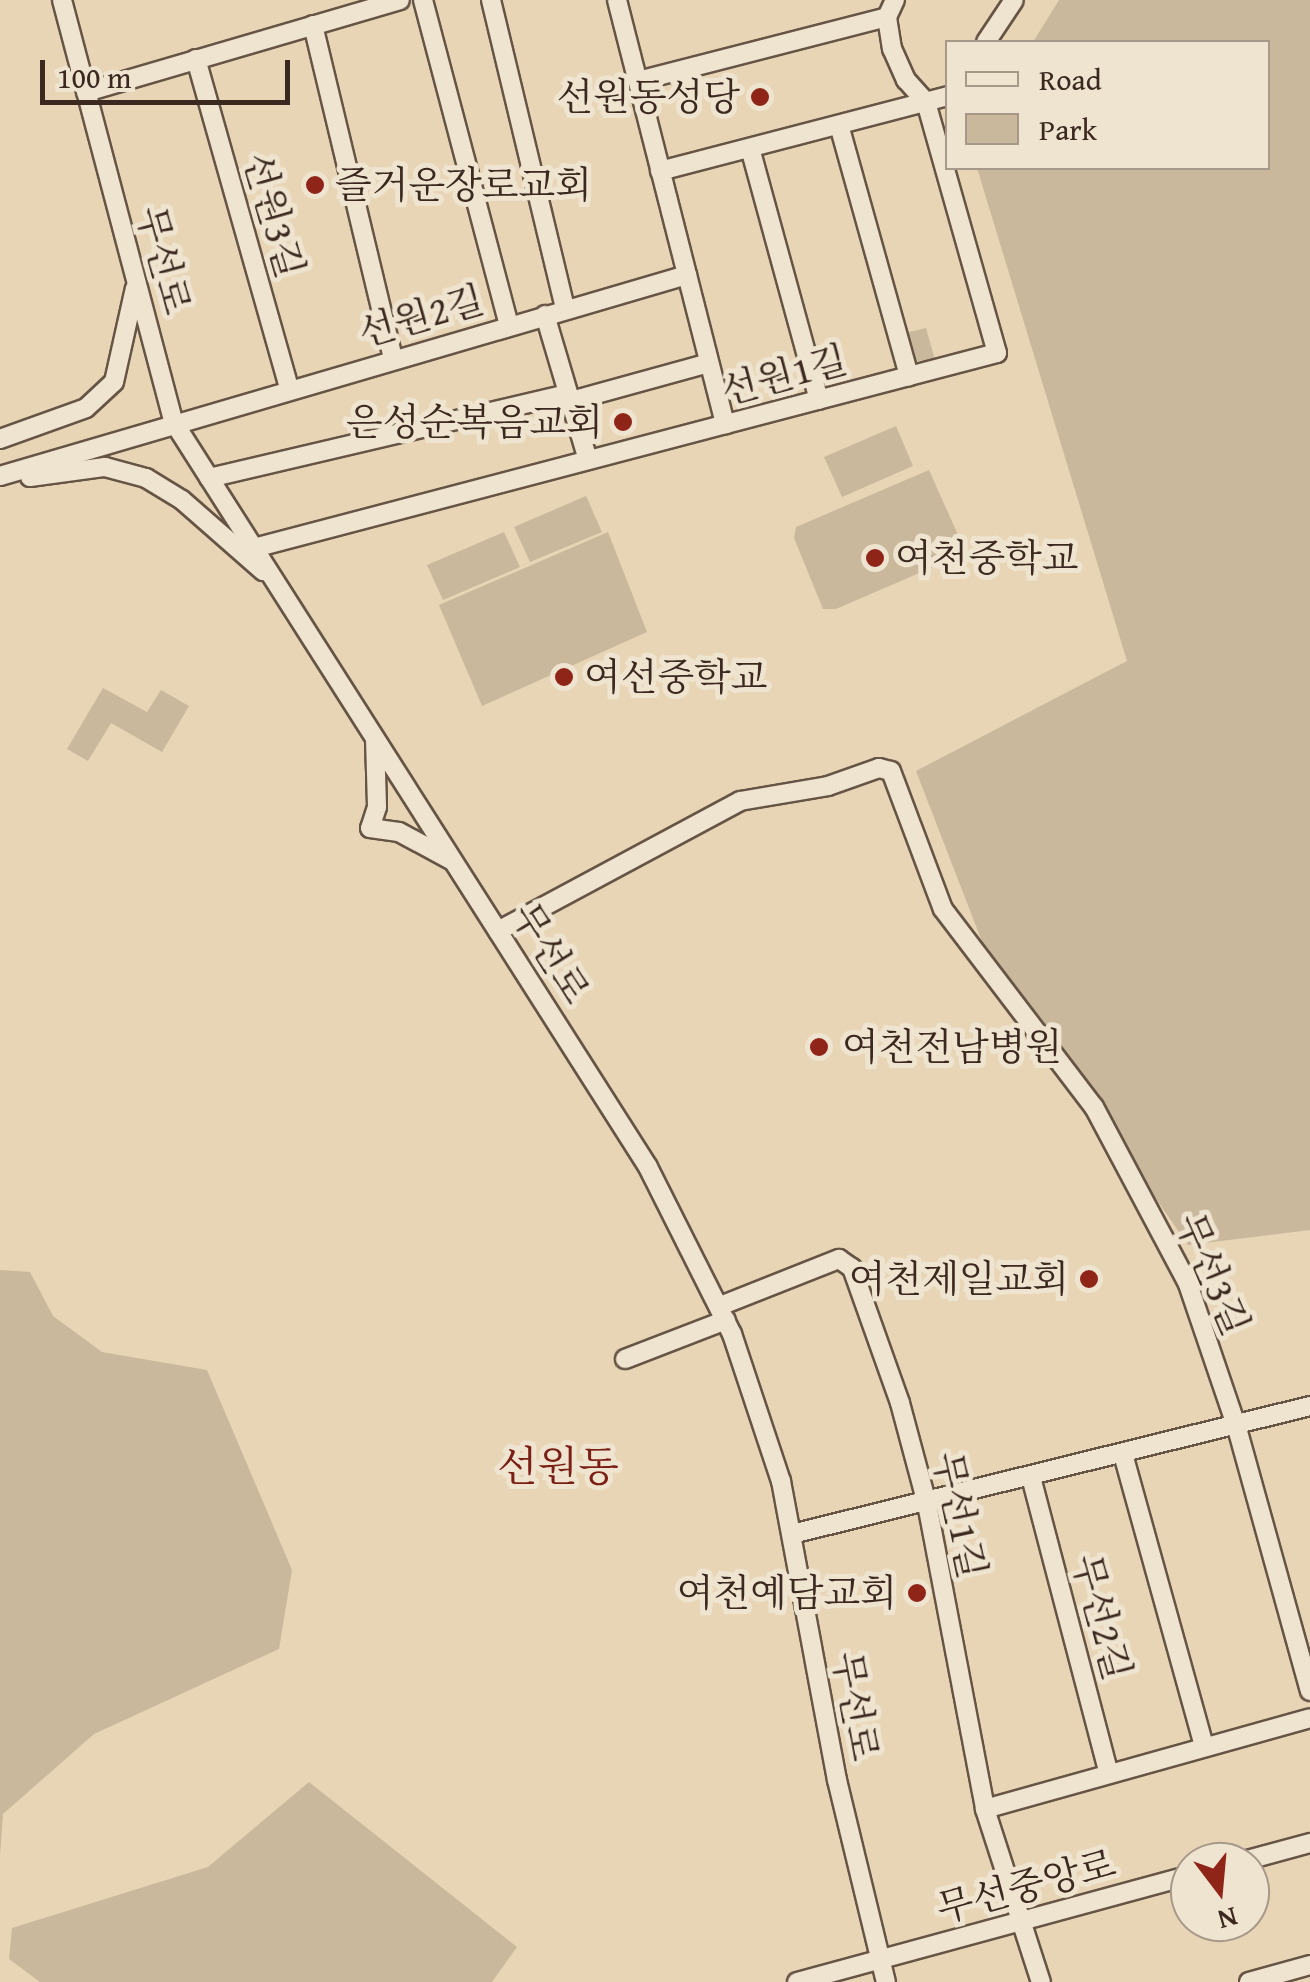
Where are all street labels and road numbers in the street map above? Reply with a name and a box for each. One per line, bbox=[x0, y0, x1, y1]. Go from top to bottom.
street label: 선원3길 bbox=[234, 147, 314, 283]
street label: 무선로 bbox=[128, 201, 200, 319]
street label: 선원2길 bbox=[353, 276, 489, 356]
street label: 선원1길 bbox=[716, 336, 852, 414]
street label: 무선로 bbox=[502, 894, 600, 1012]
street label: 무선3길 bbox=[1167, 1206, 1259, 1342]
street label: 무선1길 bbox=[924, 1447, 996, 1583]
street label: 무선2길 bbox=[1063, 1549, 1141, 1685]
street label: 무선로 bbox=[824, 1648, 888, 1764]
street label: 무선중앙로 bbox=[931, 1840, 1121, 1932]

